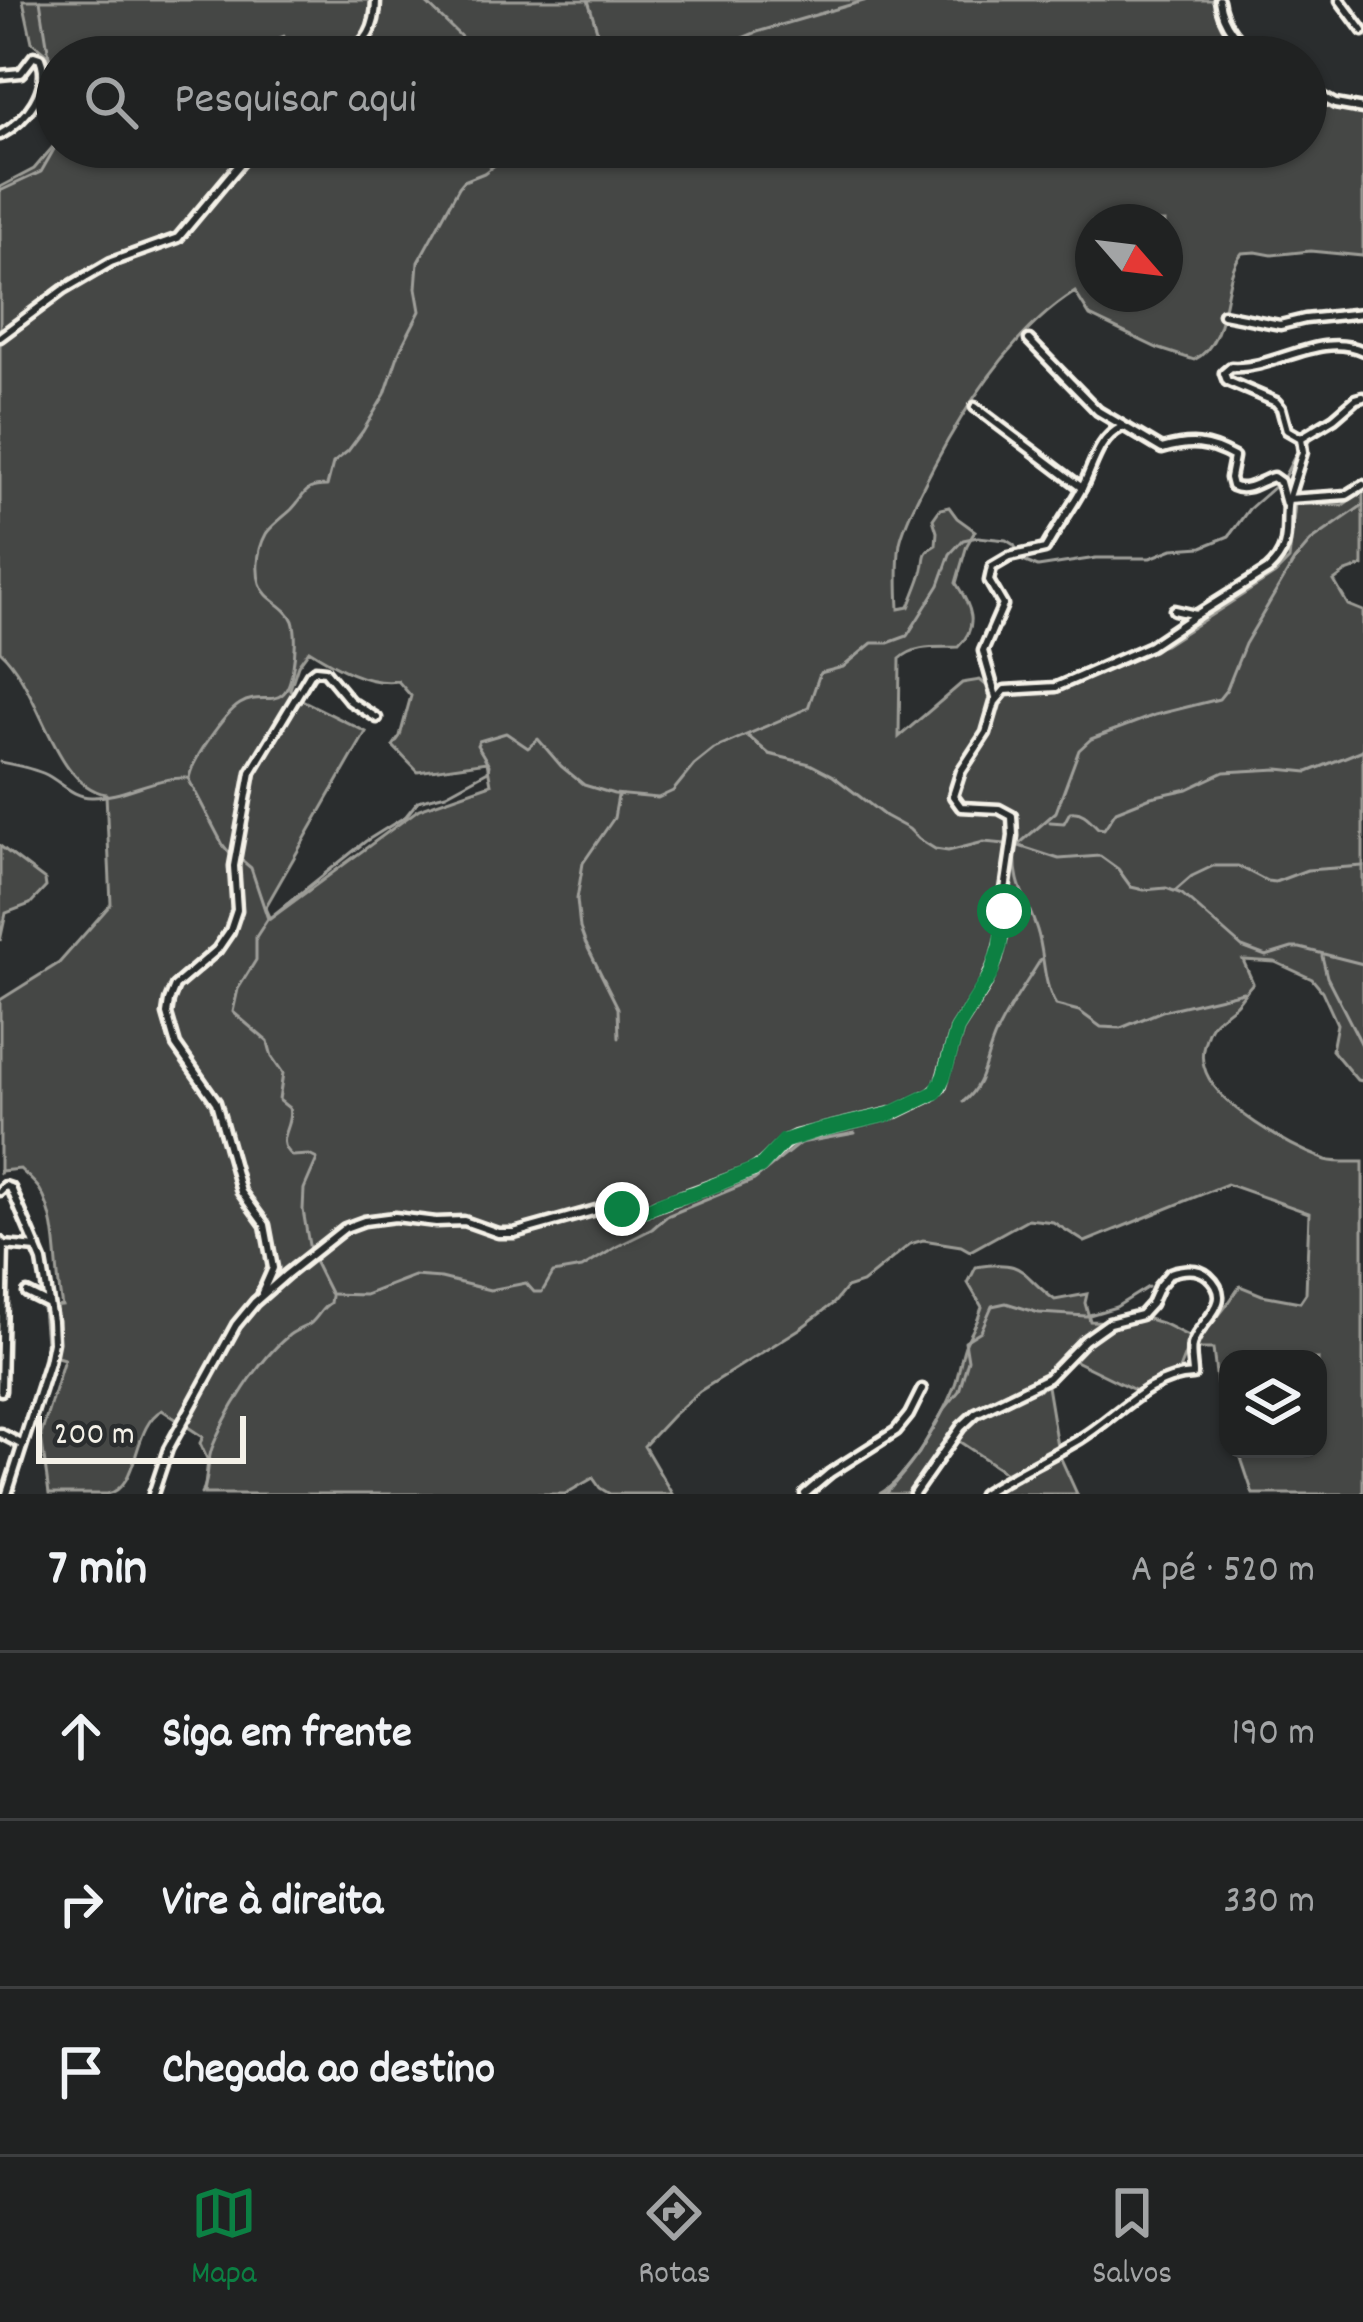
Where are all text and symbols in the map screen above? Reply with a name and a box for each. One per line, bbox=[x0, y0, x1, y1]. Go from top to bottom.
search box bbox=[36, 36, 1327, 168]
icon: search bbox=[78, 69, 144, 135]
text: Pesquisar aqui bbox=[174, 70, 417, 134]
north arrow bbox=[1075, 204, 1183, 312]
route start bbox=[977, 884, 1031, 938]
route end bbox=[595, 1182, 649, 1236]
map controls bbox=[1219, 1350, 1327, 1458]
button: layers bbox=[1219, 1350, 1327, 1458]
scale bar bbox=[36, 1410, 246, 1463]
text: 200 m bbox=[54, 1413, 135, 1460]
text: 7 min bbox=[48, 1536, 147, 1608]
text: A pé · 520 m bbox=[1131, 1545, 1315, 1600]
icon: ahead bbox=[48, 1703, 114, 1769]
text: Siga em frente bbox=[162, 1704, 412, 1768]
text: 190 m bbox=[1232, 1708, 1315, 1763]
icon: right bbox=[48, 1871, 114, 1937]
text: Vire à direita bbox=[162, 1872, 383, 1936]
text: 330 m bbox=[1223, 1876, 1315, 1931]
icon: arrive bbox=[48, 2039, 114, 2105]
text: Chegada ao destino bbox=[162, 2040, 495, 2104]
tab: Mapa bbox=[191, 2180, 257, 2299]
tab: Rotas bbox=[638, 2180, 711, 2299]
tab: Salvos bbox=[1092, 2180, 1172, 2299]

